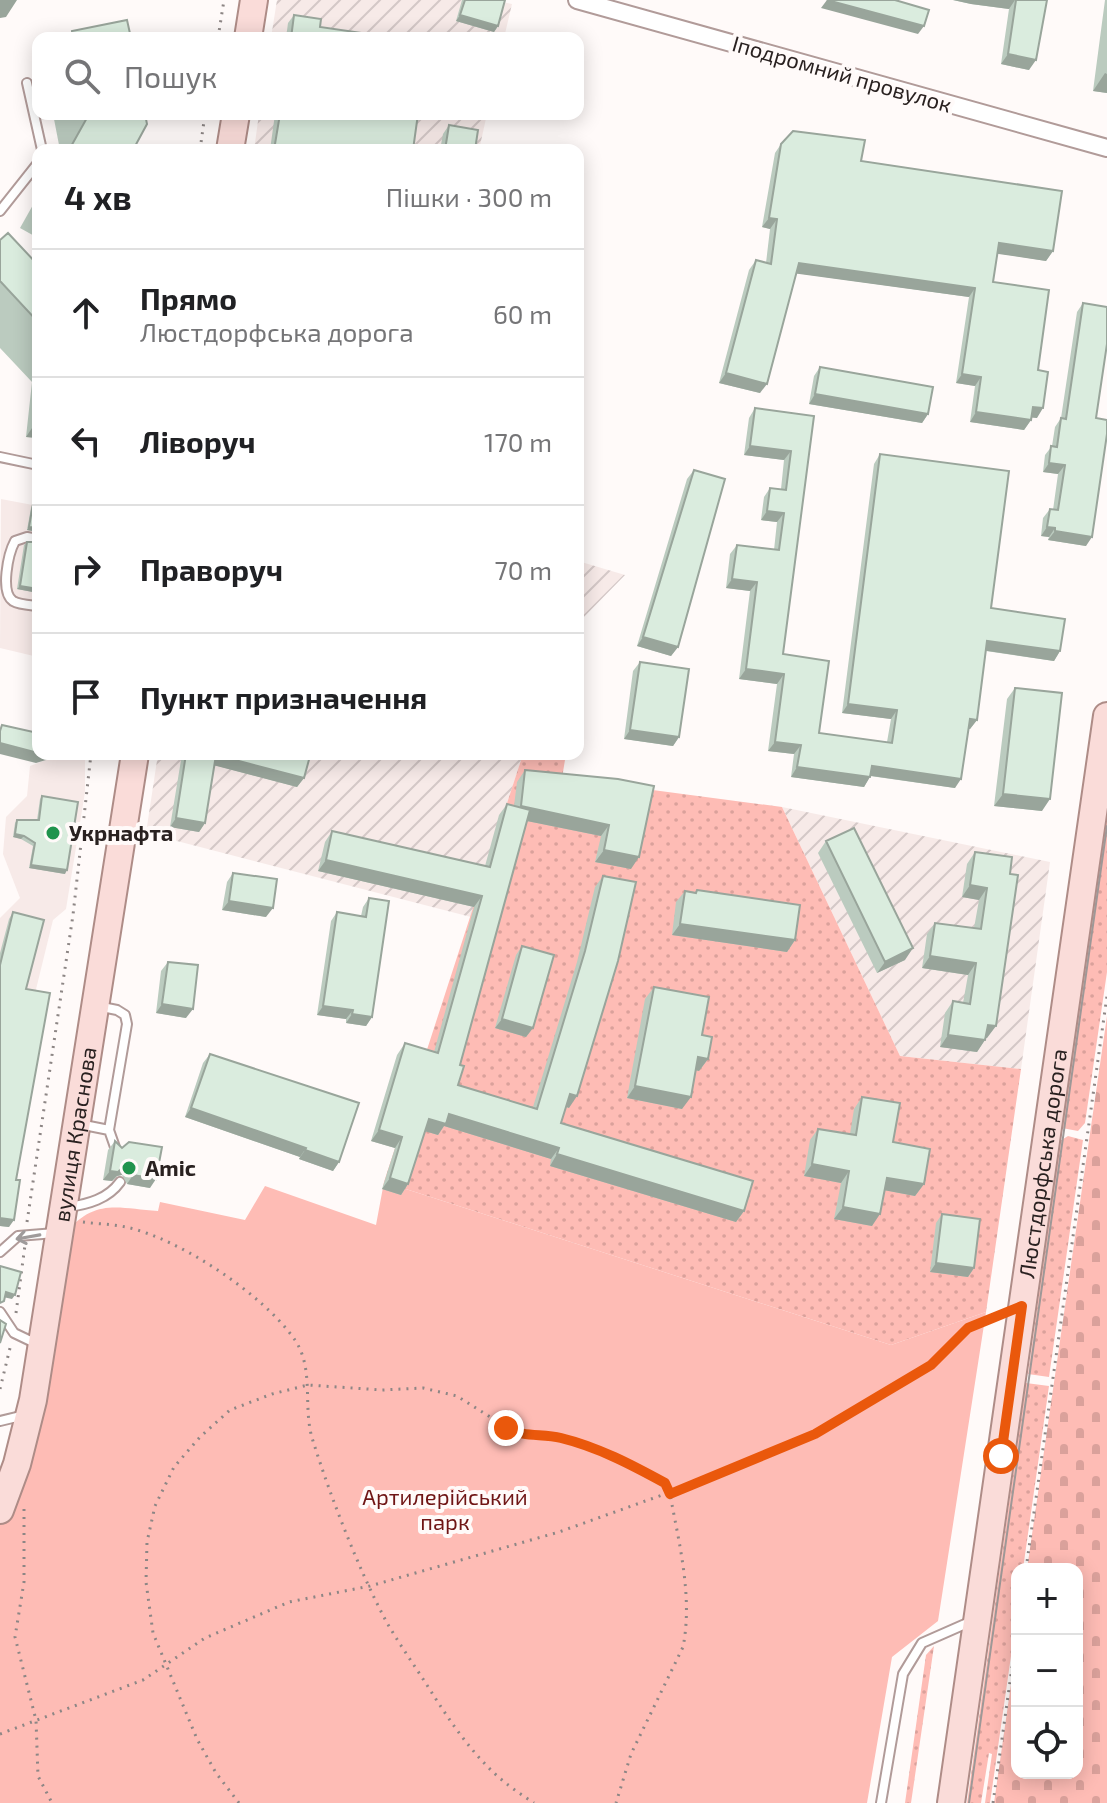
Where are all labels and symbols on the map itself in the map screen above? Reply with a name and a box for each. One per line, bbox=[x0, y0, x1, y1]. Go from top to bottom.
street label: Іподромний провулок bbox=[729, 29, 955, 118]
place label: Укрнафта bbox=[69, 819, 173, 845]
marker: Укрнафта bbox=[44, 824, 62, 842]
street label: вулиця Краснова bbox=[47, 1045, 101, 1224]
street label: Люстдорфська дорога bbox=[1012, 1047, 1071, 1280]
place label: Amic bbox=[145, 1154, 196, 1180]
marker: Amic bbox=[120, 1159, 138, 1177]
one-way arrow bbox=[15, 1230, 41, 1245]
route end bbox=[488, 1410, 524, 1446]
route start bbox=[983, 1438, 1019, 1474]
park label: Артилерійський парк bbox=[362, 1483, 528, 1534]

